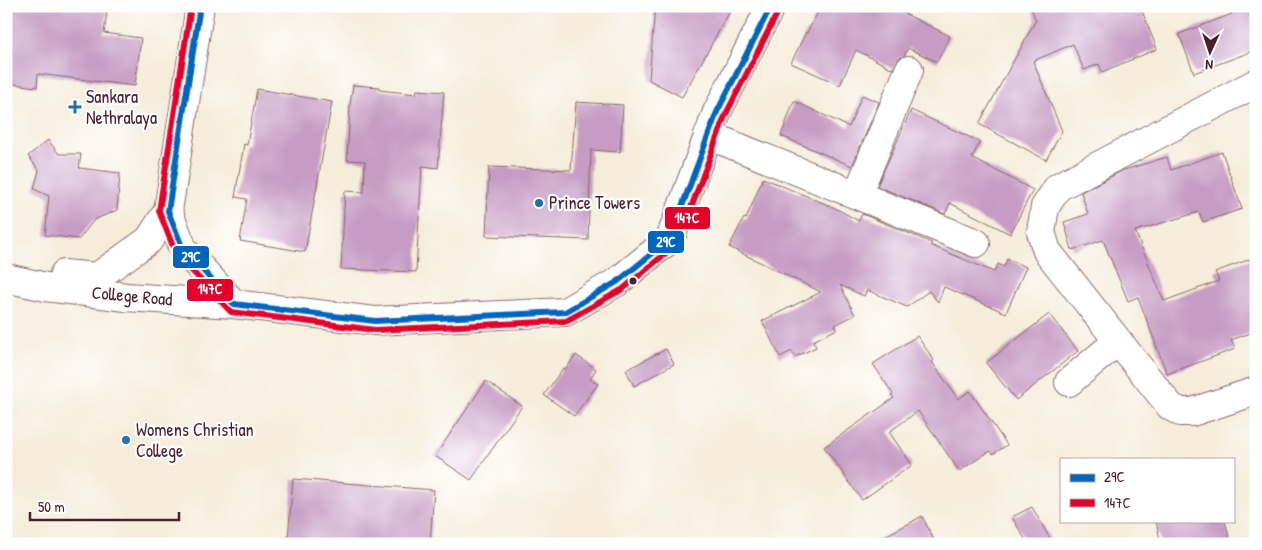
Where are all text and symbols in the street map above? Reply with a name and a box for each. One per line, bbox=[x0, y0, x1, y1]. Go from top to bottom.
north arrow bbox=[1184, 28, 1234, 78]
text: N bbox=[1205, 56, 1214, 75]
place label: Sankara Nethralaya bbox=[86, 84, 157, 130]
marker: Sankara Nethralaya bbox=[68, 100, 82, 114]
place label: Prince Towers bbox=[549, 190, 640, 215]
marker: Prince Towers bbox=[533, 197, 545, 209]
line badge: 147C bbox=[664, 206, 711, 230]
text: 147C bbox=[675, 208, 700, 227]
line badge: 29C bbox=[647, 230, 685, 254]
text: 29C bbox=[656, 232, 676, 251]
line badge: 29C bbox=[172, 245, 210, 269]
text: 29C bbox=[181, 247, 201, 266]
unlabelled marker bbox=[628, 276, 638, 286]
line badge: 147C bbox=[186, 278, 234, 302]
text: 147C bbox=[198, 279, 223, 298]
street label: College Road bbox=[91, 280, 173, 311]
place label: Womens Christian College bbox=[136, 417, 254, 463]
marker: Womens Christian College bbox=[120, 434, 132, 446]
legend bbox=[1060, 458, 1234, 522]
text: 29C bbox=[1104, 466, 1125, 487]
scale bar bbox=[30, 490, 179, 522]
text: 147C bbox=[1104, 492, 1131, 513]
text: 50 m bbox=[38, 496, 65, 517]

